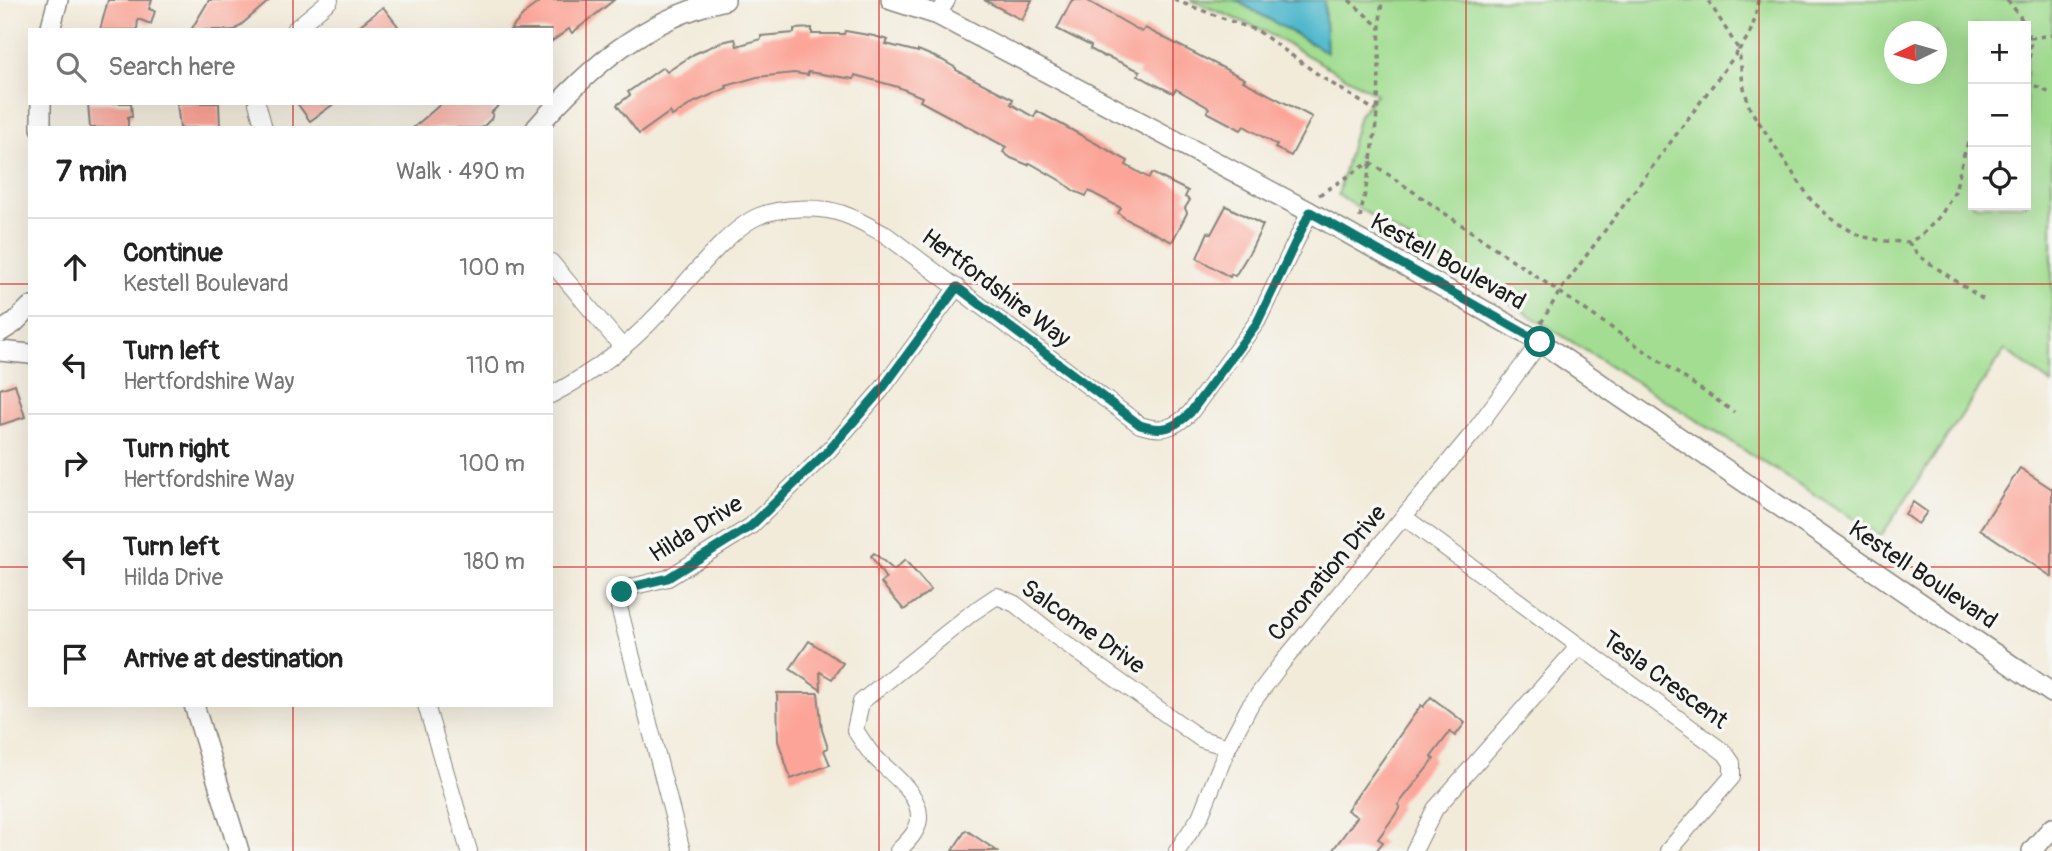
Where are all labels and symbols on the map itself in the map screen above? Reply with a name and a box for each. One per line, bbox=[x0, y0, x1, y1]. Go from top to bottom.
north arrow bbox=[1884, 21, 1947, 84]
street label: Kestell Boulevard bbox=[1365, 207, 1531, 317]
street label: Hertfordshire Way bbox=[916, 223, 1076, 353]
route start bbox=[1524, 326, 1555, 357]
street label: Hilda Drive bbox=[644, 489, 748, 569]
street label: Coronation Drive bbox=[1262, 499, 1393, 647]
street label: Kestell Boulevard bbox=[1843, 515, 2003, 635]
street label: Salcome Drive bbox=[1015, 574, 1151, 681]
route end bbox=[606, 576, 637, 607]
street label: Tesla Crescent bbox=[1596, 625, 1734, 736]

